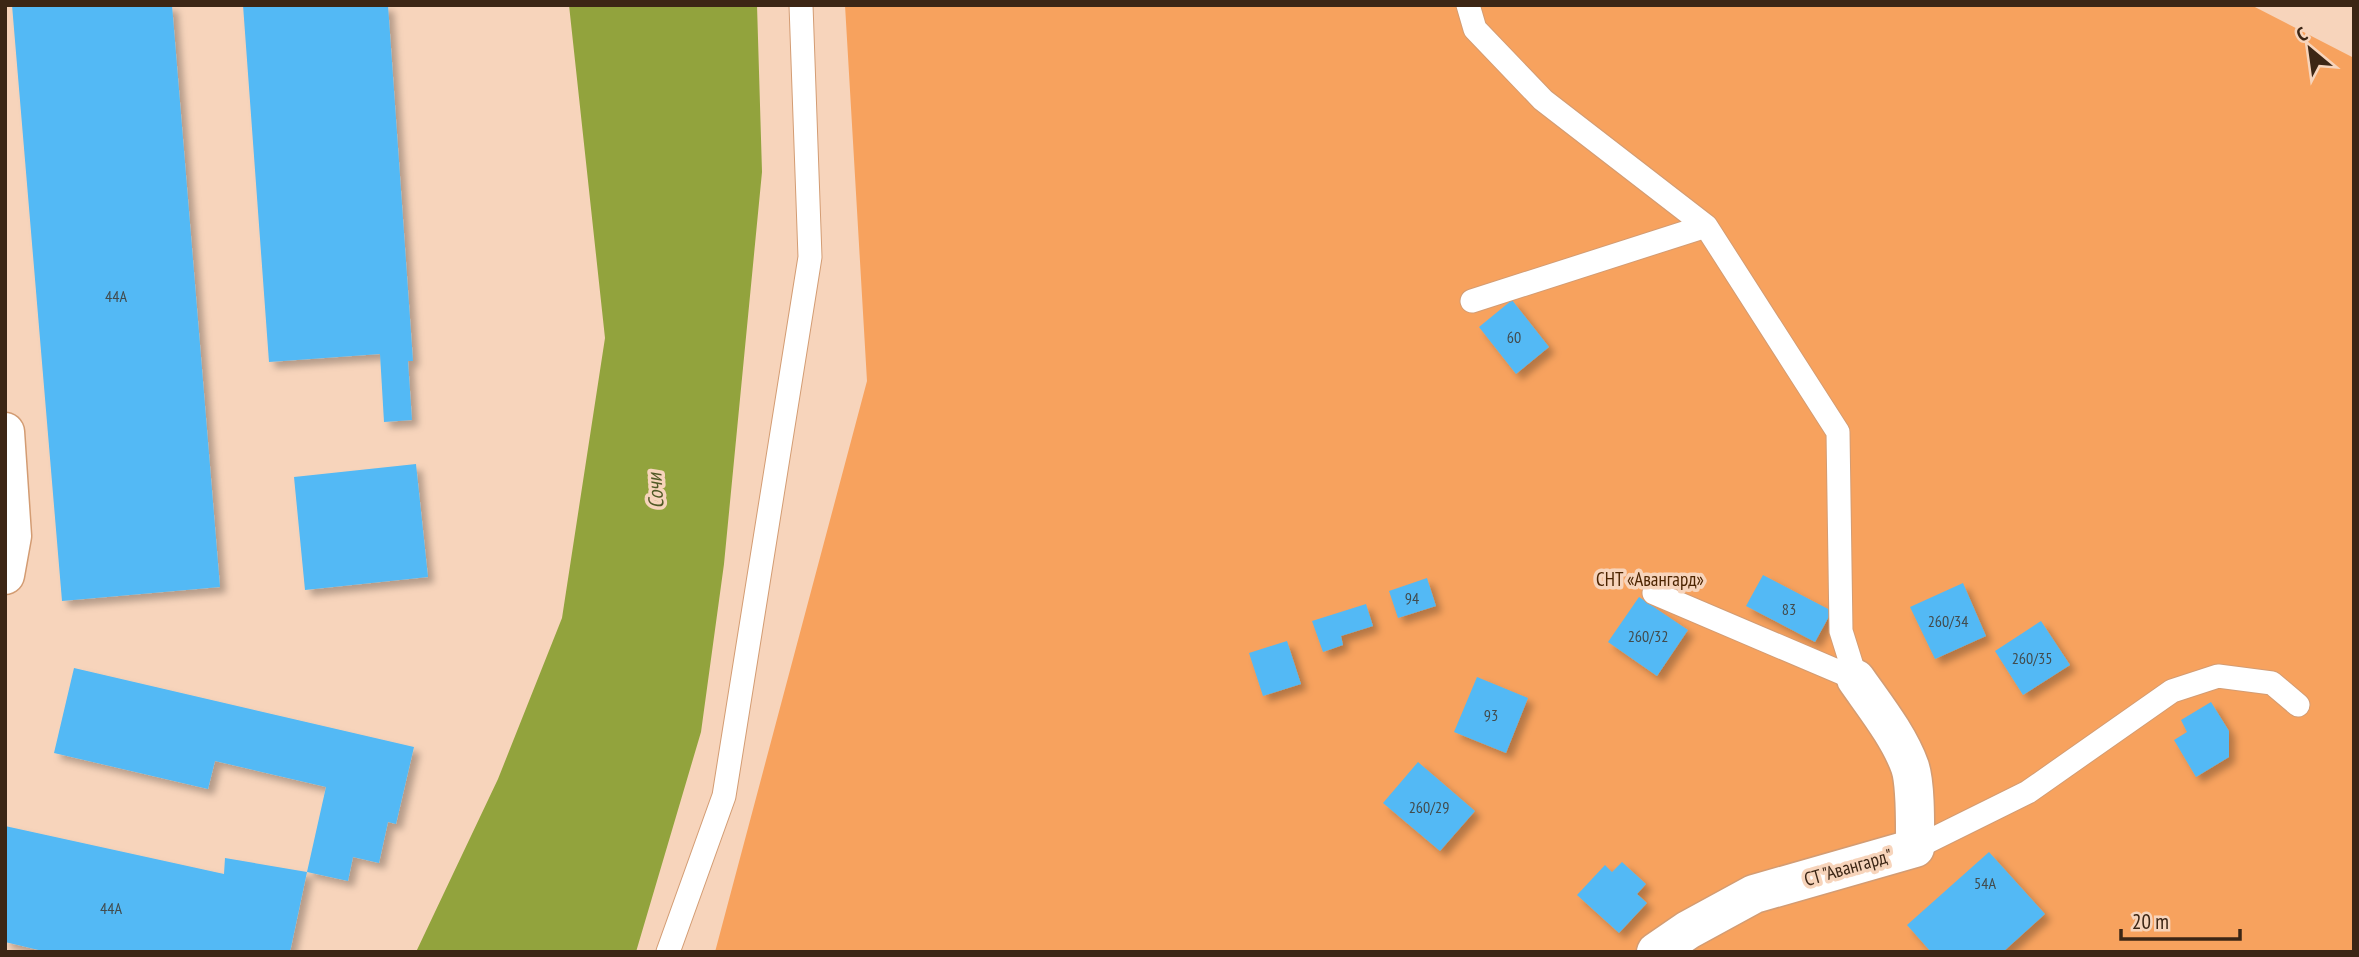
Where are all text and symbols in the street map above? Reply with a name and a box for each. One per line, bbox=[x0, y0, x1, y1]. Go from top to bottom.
north arrow bbox=[2275, 14, 2345, 84]
text: С bbox=[2292, 21, 2312, 47]
house number: 44А bbox=[105, 286, 127, 306]
house number: 60 bbox=[1507, 327, 1521, 347]
water label: Сочи bbox=[640, 471, 670, 510]
park label: СНТ «Авангард» bbox=[1596, 567, 1704, 591]
house number: 94 bbox=[1405, 588, 1419, 608]
house number: 83 bbox=[1782, 599, 1796, 619]
house number: 260/34 bbox=[1928, 611, 1968, 631]
house number: 260/32 bbox=[1628, 626, 1668, 646]
house number: 260/35 bbox=[2012, 648, 2052, 668]
house number: 93 bbox=[1484, 705, 1498, 725]
house number: 260/29 bbox=[1409, 797, 1449, 817]
street label: СТ "Авангард" bbox=[1801, 843, 1895, 891]
house number: 54А bbox=[1974, 873, 1996, 893]
house number: 44А bbox=[100, 898, 122, 918]
scale bar bbox=[2121, 898, 2240, 942]
text: 20 m bbox=[2132, 908, 2169, 935]

